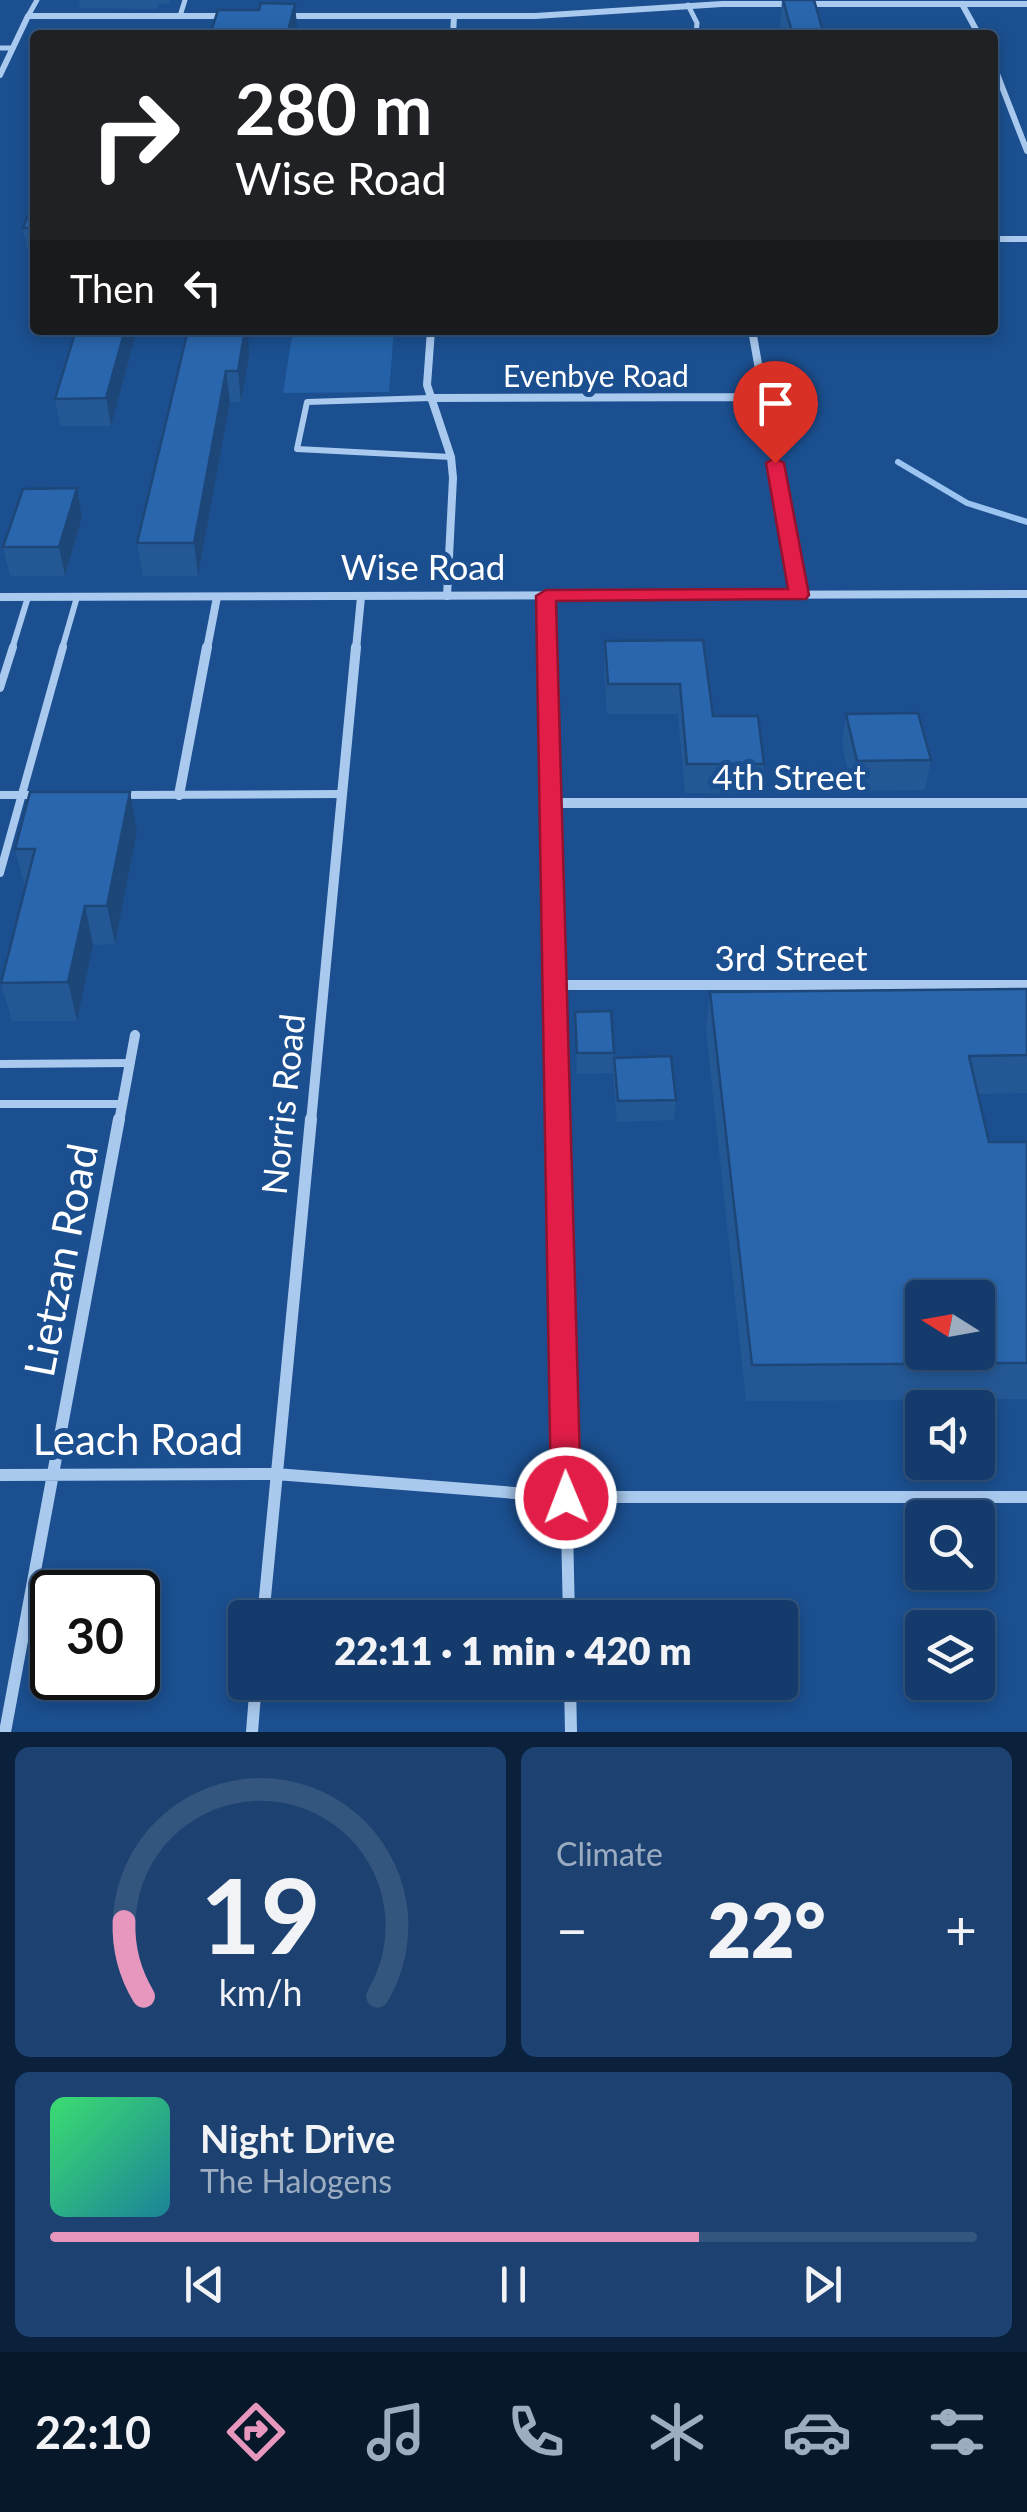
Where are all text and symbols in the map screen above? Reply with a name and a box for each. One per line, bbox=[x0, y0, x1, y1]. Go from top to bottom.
text: 280 m bbox=[235, 66, 432, 150]
icon: right bbox=[70, 70, 200, 200]
text: Wise Road bbox=[235, 151, 447, 205]
icon: left bbox=[175, 260, 230, 315]
text: Then bbox=[70, 265, 155, 311]
street label: Evenbye Road bbox=[503, 357, 689, 393]
pin bbox=[733, 361, 818, 464]
icon: arrive bbox=[748, 376, 803, 431]
street label: Wise Road bbox=[341, 545, 505, 587]
street label: 4th Street bbox=[712, 755, 866, 797]
street label: 3rd Street bbox=[714, 936, 868, 978]
street label: Norris Road bbox=[252, 1011, 312, 1197]
street label: Lietzan Road bbox=[13, 1139, 107, 1381]
north arrow bbox=[905, 1280, 995, 1370]
map controls bbox=[905, 1280, 995, 1700]
button: sound bbox=[905, 1390, 995, 1480]
street label: Leach Road bbox=[33, 1414, 243, 1464]
position arrow bbox=[514, 1446, 618, 1550]
button: search bbox=[905, 1500, 995, 1590]
speed limit sign: 30 bbox=[30, 1570, 160, 1700]
button: layers bbox=[905, 1610, 995, 1700]
text: 22:11 · 1 min · 420 m bbox=[334, 1627, 692, 1673]
text: Climate bbox=[556, 1834, 663, 1873]
text: 19 bbox=[200, 1851, 321, 1976]
text: 22° bbox=[707, 1884, 826, 1974]
text: − bbox=[556, 1896, 588, 1962]
text: + bbox=[945, 1896, 977, 1962]
text: km/h bbox=[219, 1971, 302, 2014]
text: Night Drive bbox=[200, 2115, 395, 2161]
text: The Halogens bbox=[200, 2161, 392, 2200]
icon: previous bbox=[177, 2257, 232, 2312]
icon: pause bbox=[486, 2257, 541, 2312]
icon: next bbox=[795, 2257, 850, 2312]
icon: directions bbox=[221, 2397, 291, 2467]
icon: music bbox=[361, 2397, 431, 2467]
icon: phone bbox=[501, 2397, 571, 2467]
icon: climate bbox=[642, 2397, 712, 2467]
icon: car bbox=[782, 2397, 852, 2467]
icon: filters bbox=[922, 2397, 992, 2467]
text: 22:10 bbox=[35, 2405, 151, 2459]

